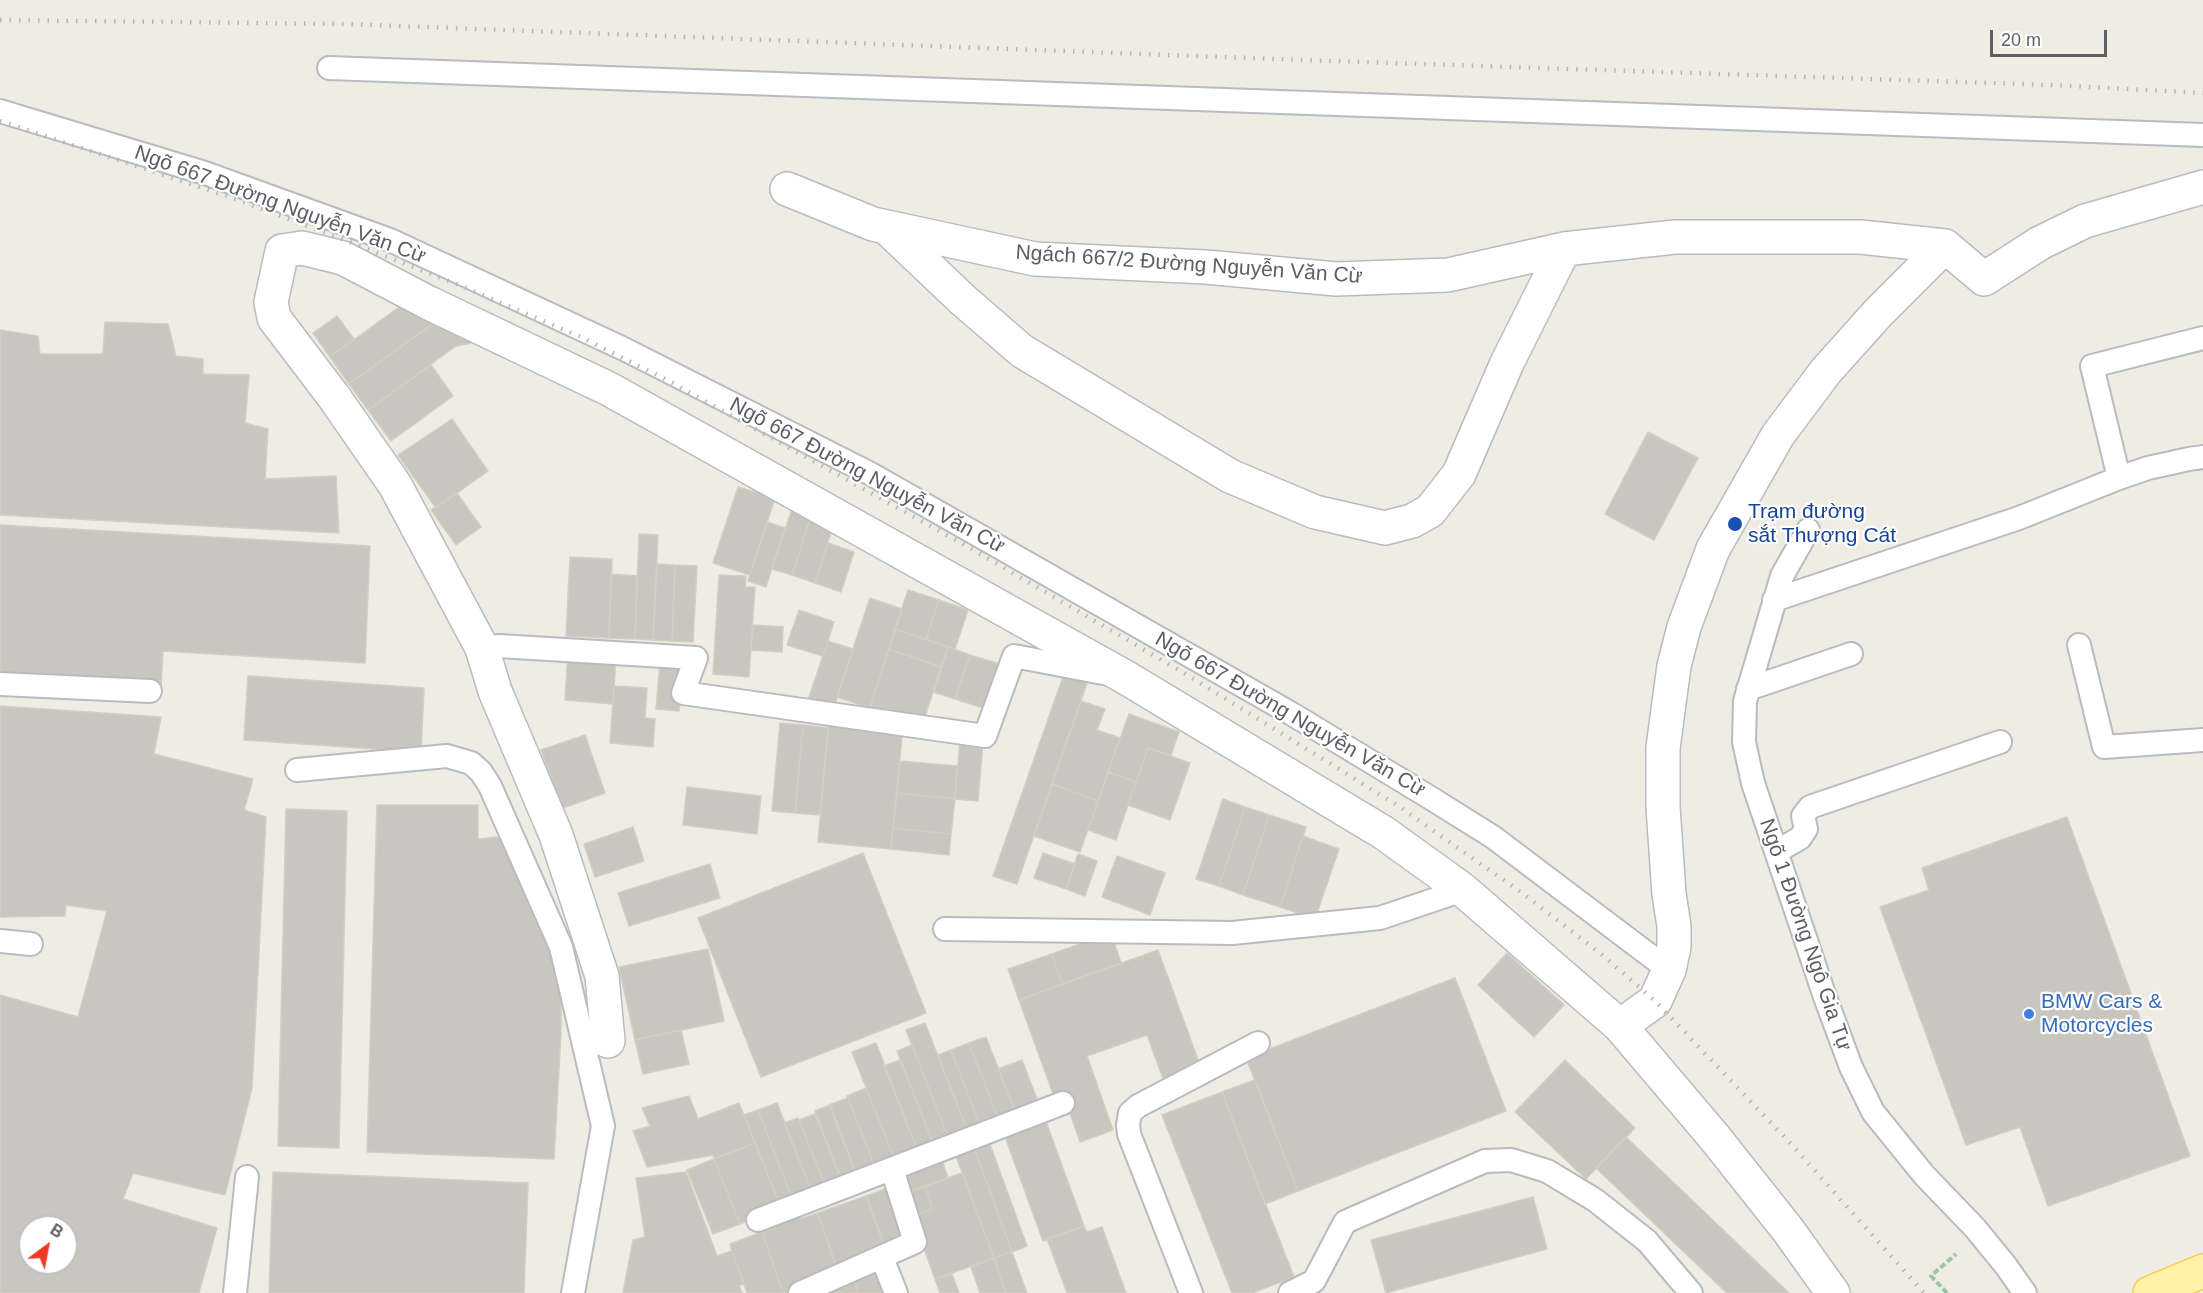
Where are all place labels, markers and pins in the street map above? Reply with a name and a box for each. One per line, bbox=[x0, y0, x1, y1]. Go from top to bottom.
place label: Trạm đường sắt Thượng Cát bbox=[1748, 499, 1896, 549]
marker: Trạm đường sắt Thượng Cát bbox=[1726, 515, 1744, 533]
place label: BMW Cars & Motorcycles bbox=[2041, 989, 2162, 1039]
marker: BMW Cars & Motorcycles bbox=[2022, 1007, 2036, 1021]

